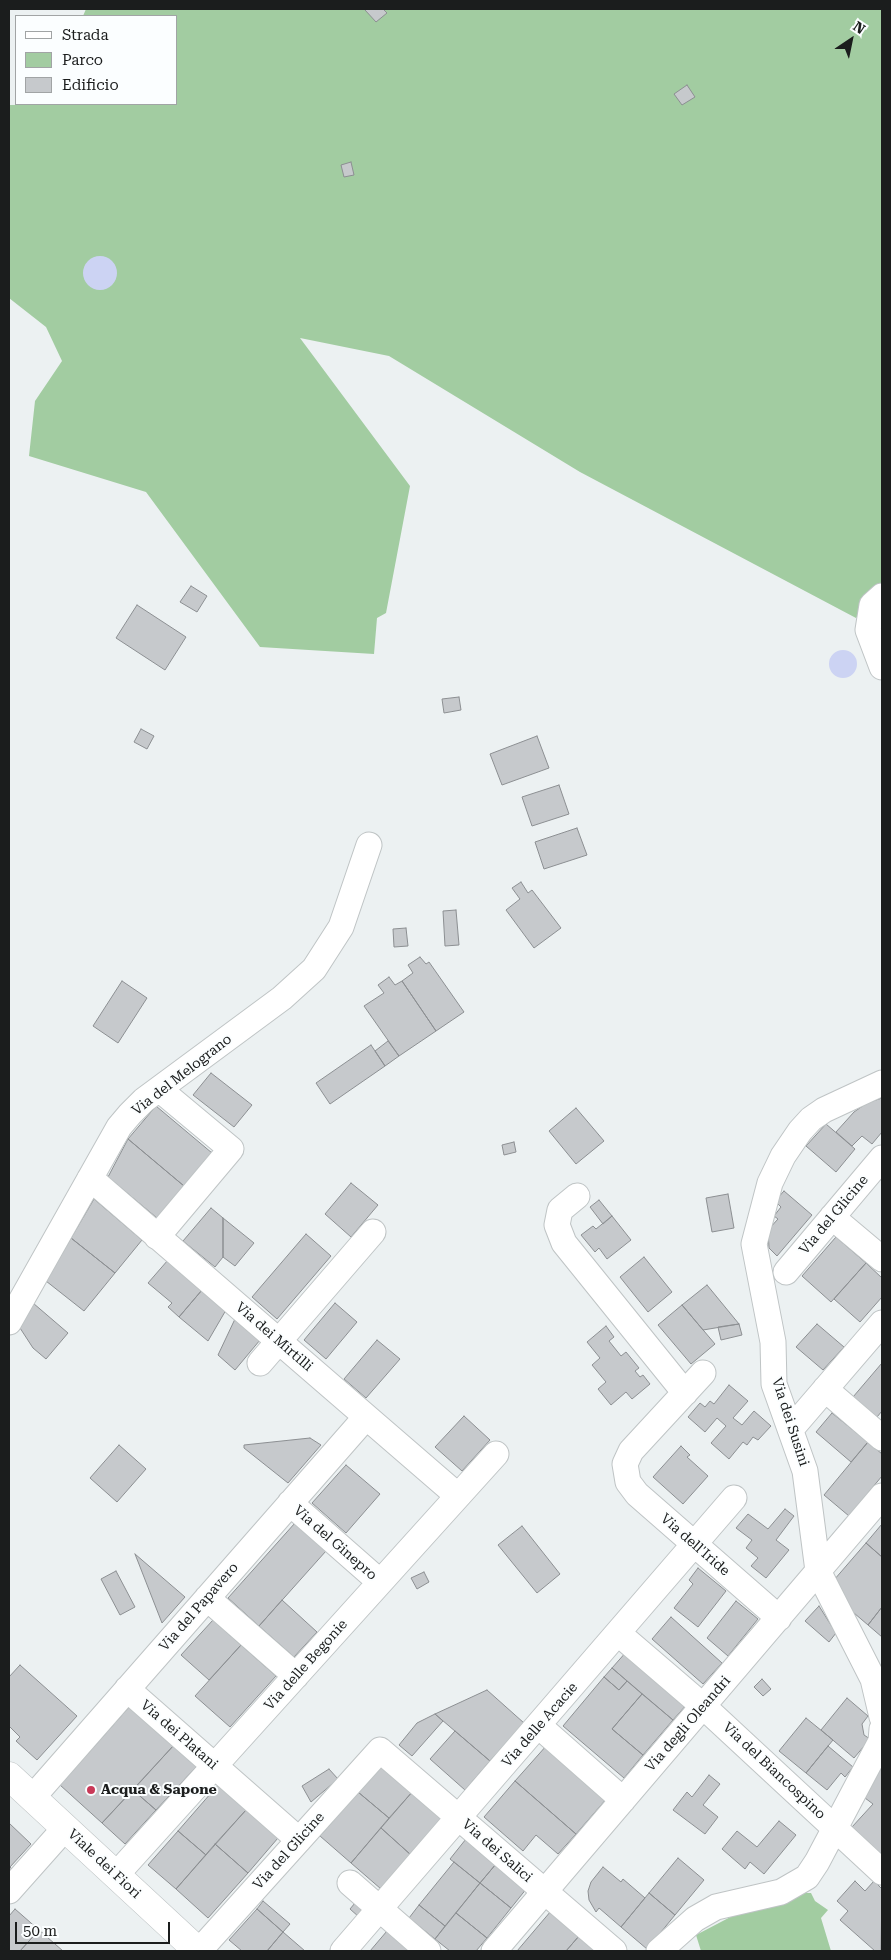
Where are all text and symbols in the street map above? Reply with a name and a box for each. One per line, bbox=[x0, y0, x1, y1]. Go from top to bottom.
legend bbox=[15, 15, 178, 105]
north arrow bbox=[826, 15, 876, 65]
text: N bbox=[850, 18, 868, 37]
text: Strada bbox=[62, 26, 109, 44]
text: Parco bbox=[62, 51, 103, 69]
text: Edificio bbox=[62, 76, 119, 94]
street label: Via del Melograno bbox=[129, 1031, 235, 1119]
street label: Via del Glicine bbox=[796, 1172, 872, 1258]
street label: Via dei Mirtilli bbox=[232, 1299, 316, 1375]
street label: Via dei Susini bbox=[768, 1376, 812, 1468]
street label: Via del Ginepro bbox=[290, 1502, 380, 1584]
street label: Via dell'Iride bbox=[657, 1510, 733, 1580]
street label: Via del Papavero bbox=[156, 1559, 242, 1655]
street label: Via delle Begonie bbox=[261, 1616, 351, 1714]
street label: Via degli Oleandri bbox=[642, 1673, 734, 1775]
street label: Via delle Acacie bbox=[499, 1679, 581, 1771]
street label: Via dei Platani bbox=[137, 1697, 221, 1773]
street label: Via del Biancospino bbox=[719, 1719, 829, 1823]
place label: Acqua & Sapone bbox=[101, 1782, 217, 1798]
marker: Acqua & Sapone bbox=[85, 1784, 97, 1796]
street label: Via del Glicine bbox=[250, 1809, 328, 1893]
street label: Via dei Salici bbox=[458, 1816, 536, 1886]
street label: Viale dei Fiori bbox=[64, 1826, 144, 1902]
scale bar bbox=[18, 1912, 172, 1944]
text: 50 m bbox=[23, 1922, 57, 1940]

